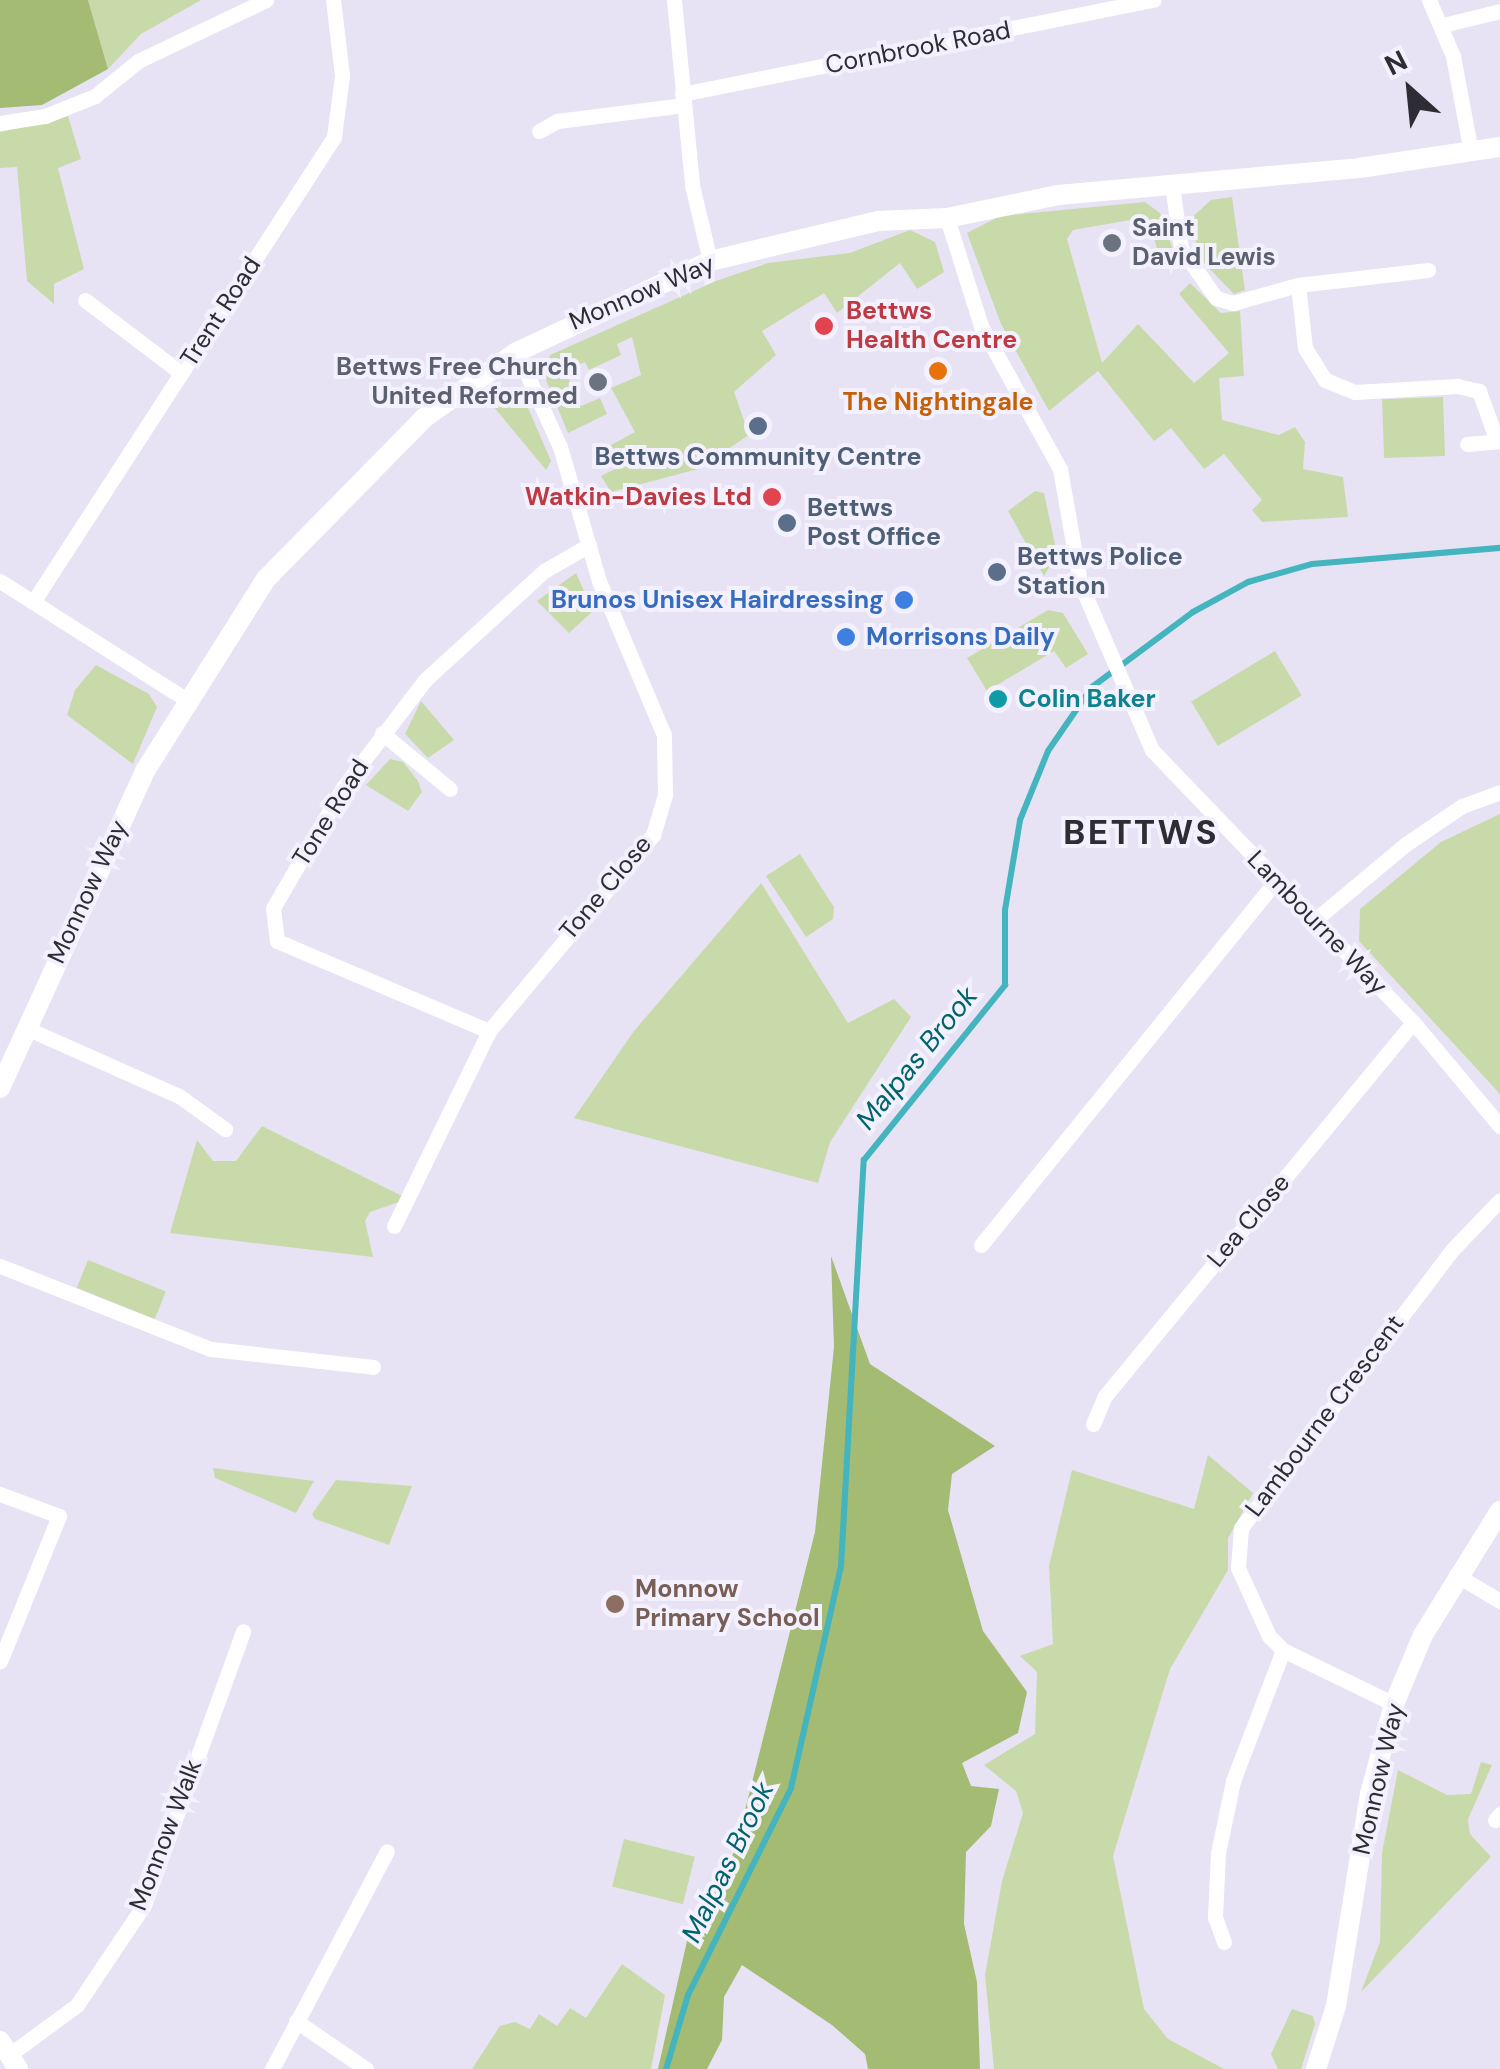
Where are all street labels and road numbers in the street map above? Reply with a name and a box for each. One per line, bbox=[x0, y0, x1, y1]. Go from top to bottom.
street label: Cornbrook Road bbox=[823, 15, 1013, 81]
street label: Monnow Way bbox=[565, 249, 719, 337]
street label: Trent Road bbox=[174, 252, 268, 372]
street label: Tone Road bbox=[286, 754, 376, 872]
street label: Monnow Way bbox=[42, 816, 134, 968]
street label: Tone Close bbox=[554, 830, 658, 946]
street label: Lambourne Way bbox=[1241, 845, 1393, 1001]
street label: Lea Close bbox=[1201, 1168, 1297, 1274]
street label: Lambourne Crescent bbox=[1239, 1309, 1411, 1523]
street label: Monnow Way bbox=[1347, 1700, 1411, 1858]
street label: Monnow Walk bbox=[123, 1755, 209, 1915]

